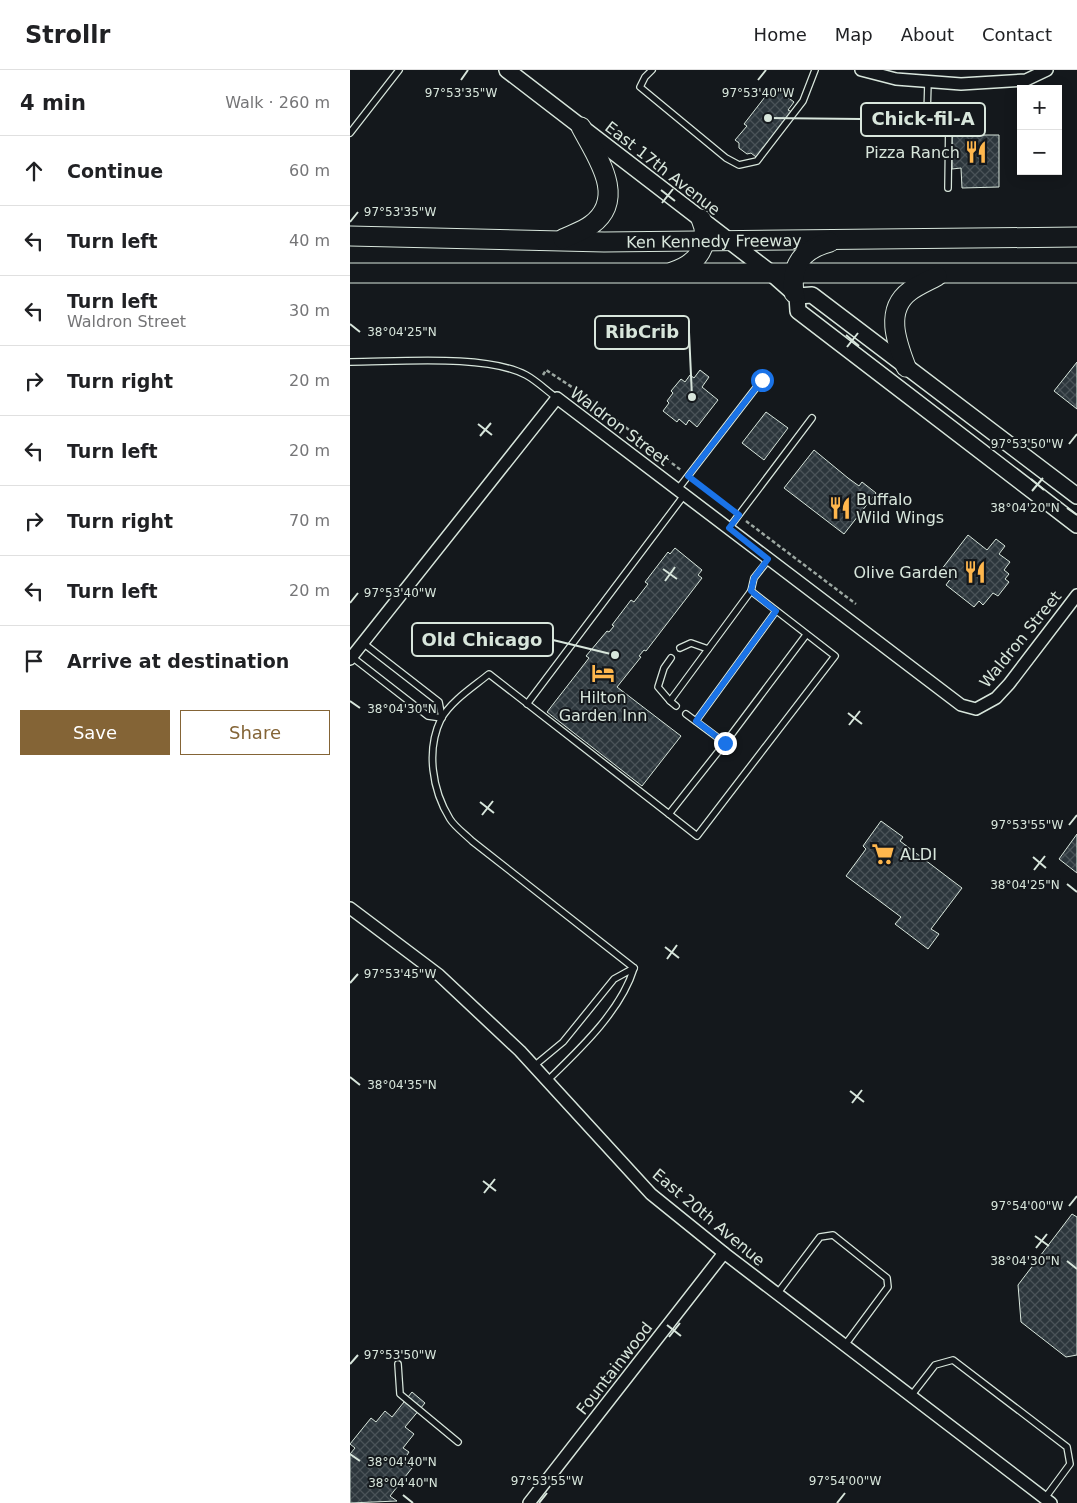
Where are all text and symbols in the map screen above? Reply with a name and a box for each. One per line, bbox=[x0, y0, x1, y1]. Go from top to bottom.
text: Strollr bbox=[25, 21, 110, 49]
text: Home bbox=[754, 24, 807, 45]
text: Map bbox=[835, 24, 873, 45]
text: About bbox=[901, 24, 954, 45]
text: Contact bbox=[982, 24, 1052, 45]
map controls bbox=[1017, 85, 1062, 175]
button: + bbox=[1017, 85, 1062, 130]
text: 97°53'35"W bbox=[425, 86, 497, 100]
text: 97°53'40"W bbox=[722, 86, 794, 100]
text: 4 min bbox=[20, 91, 86, 115]
text: Walk · 260 m bbox=[225, 93, 330, 112]
callout: Chick-fil-A bbox=[861, 103, 985, 136]
text: Chick-fil-A bbox=[871, 108, 975, 129]
street label: East 17th Avenue bbox=[601, 118, 724, 219]
button: − bbox=[1017, 130, 1062, 175]
restaurant icon: Pizza Ranch bbox=[963, 139, 989, 165]
place label: Pizza Ranch bbox=[865, 143, 960, 162]
icon: ahead bbox=[20, 157, 48, 185]
text: Continue bbox=[67, 160, 163, 182]
text: 60 m bbox=[289, 161, 330, 180]
text: 97°53'35"W bbox=[364, 205, 436, 219]
icon: left bbox=[20, 227, 48, 255]
text: Turn left bbox=[67, 230, 158, 252]
text: 40 m bbox=[289, 231, 330, 250]
street label: Ken Kennedy Freeway bbox=[626, 231, 802, 252]
text: Turn left bbox=[67, 290, 158, 312]
icon: left bbox=[20, 297, 48, 325]
text: 30 m bbox=[289, 301, 330, 320]
text: Waldron Street bbox=[67, 312, 186, 331]
callout: RibCrib bbox=[595, 316, 689, 349]
text: RibCrib bbox=[605, 321, 679, 342]
text: 38°04'25"N bbox=[367, 325, 437, 339]
icon: right bbox=[20, 367, 48, 395]
route start bbox=[751, 369, 774, 392]
text: Turn right bbox=[67, 370, 173, 392]
text: 20 m bbox=[289, 371, 330, 390]
street label: Waldron Street bbox=[566, 383, 673, 470]
icon: left bbox=[20, 437, 48, 465]
text: 97°53'50"W bbox=[991, 437, 1063, 451]
text: Turn left bbox=[67, 440, 158, 462]
text: 20 m bbox=[289, 441, 330, 460]
place label: Buffalo Wild Wings bbox=[856, 490, 944, 527]
restaurant icon: Buffalo Wild Wings bbox=[827, 495, 853, 521]
text: 38°04'20"N bbox=[990, 501, 1060, 515]
icon: right bbox=[20, 507, 48, 535]
text: Turn right bbox=[67, 510, 173, 532]
text: 70 m bbox=[289, 511, 330, 530]
restaurant icon: Olive Garden bbox=[962, 559, 988, 585]
place label: Olive Garden bbox=[853, 563, 958, 582]
icon: left bbox=[20, 577, 48, 605]
text: Turn left bbox=[67, 580, 158, 602]
text: 20 m bbox=[289, 581, 330, 600]
text: 97°53'40"W bbox=[364, 586, 436, 600]
street label: Waldron Street bbox=[976, 587, 1065, 692]
callout: Old Chicago bbox=[412, 623, 553, 656]
text: Old Chicago bbox=[422, 629, 542, 650]
icon: arrive bbox=[20, 647, 48, 675]
text: Arrive at destination bbox=[67, 650, 289, 672]
hotel icon: Hilton Garden Inn bbox=[590, 660, 616, 686]
place label: Hilton Garden Inn bbox=[559, 688, 647, 725]
text: 38°04'30"N bbox=[367, 702, 437, 716]
button: Save bbox=[20, 710, 170, 755]
button: Share bbox=[180, 710, 330, 755]
route end bbox=[714, 732, 737, 755]
text: 97°53'55"W bbox=[991, 818, 1063, 832]
supermarket icon: ALDI bbox=[870, 841, 896, 867]
place label: ALDI bbox=[900, 845, 937, 864]
text: 38°04'25"N bbox=[990, 878, 1060, 892]
text: 97°53'45"W bbox=[364, 967, 436, 981]
text: 38°04'35"N bbox=[367, 1078, 437, 1092]
street label: East 20th Avenue bbox=[649, 1165, 769, 1270]
text: 97°54'00"W bbox=[991, 1199, 1063, 1213]
text: 38°04'30"N bbox=[990, 1254, 1060, 1268]
street label: Fountainwood bbox=[572, 1318, 656, 1418]
text: 97°53'50"W bbox=[364, 1348, 436, 1362]
text: 38°04'40"N bbox=[367, 1455, 437, 1469]
text: 97°53'55"W bbox=[511, 1474, 583, 1488]
text: 97°54'00"W bbox=[809, 1474, 881, 1488]
text: 38°04'40"N bbox=[368, 1476, 438, 1490]

